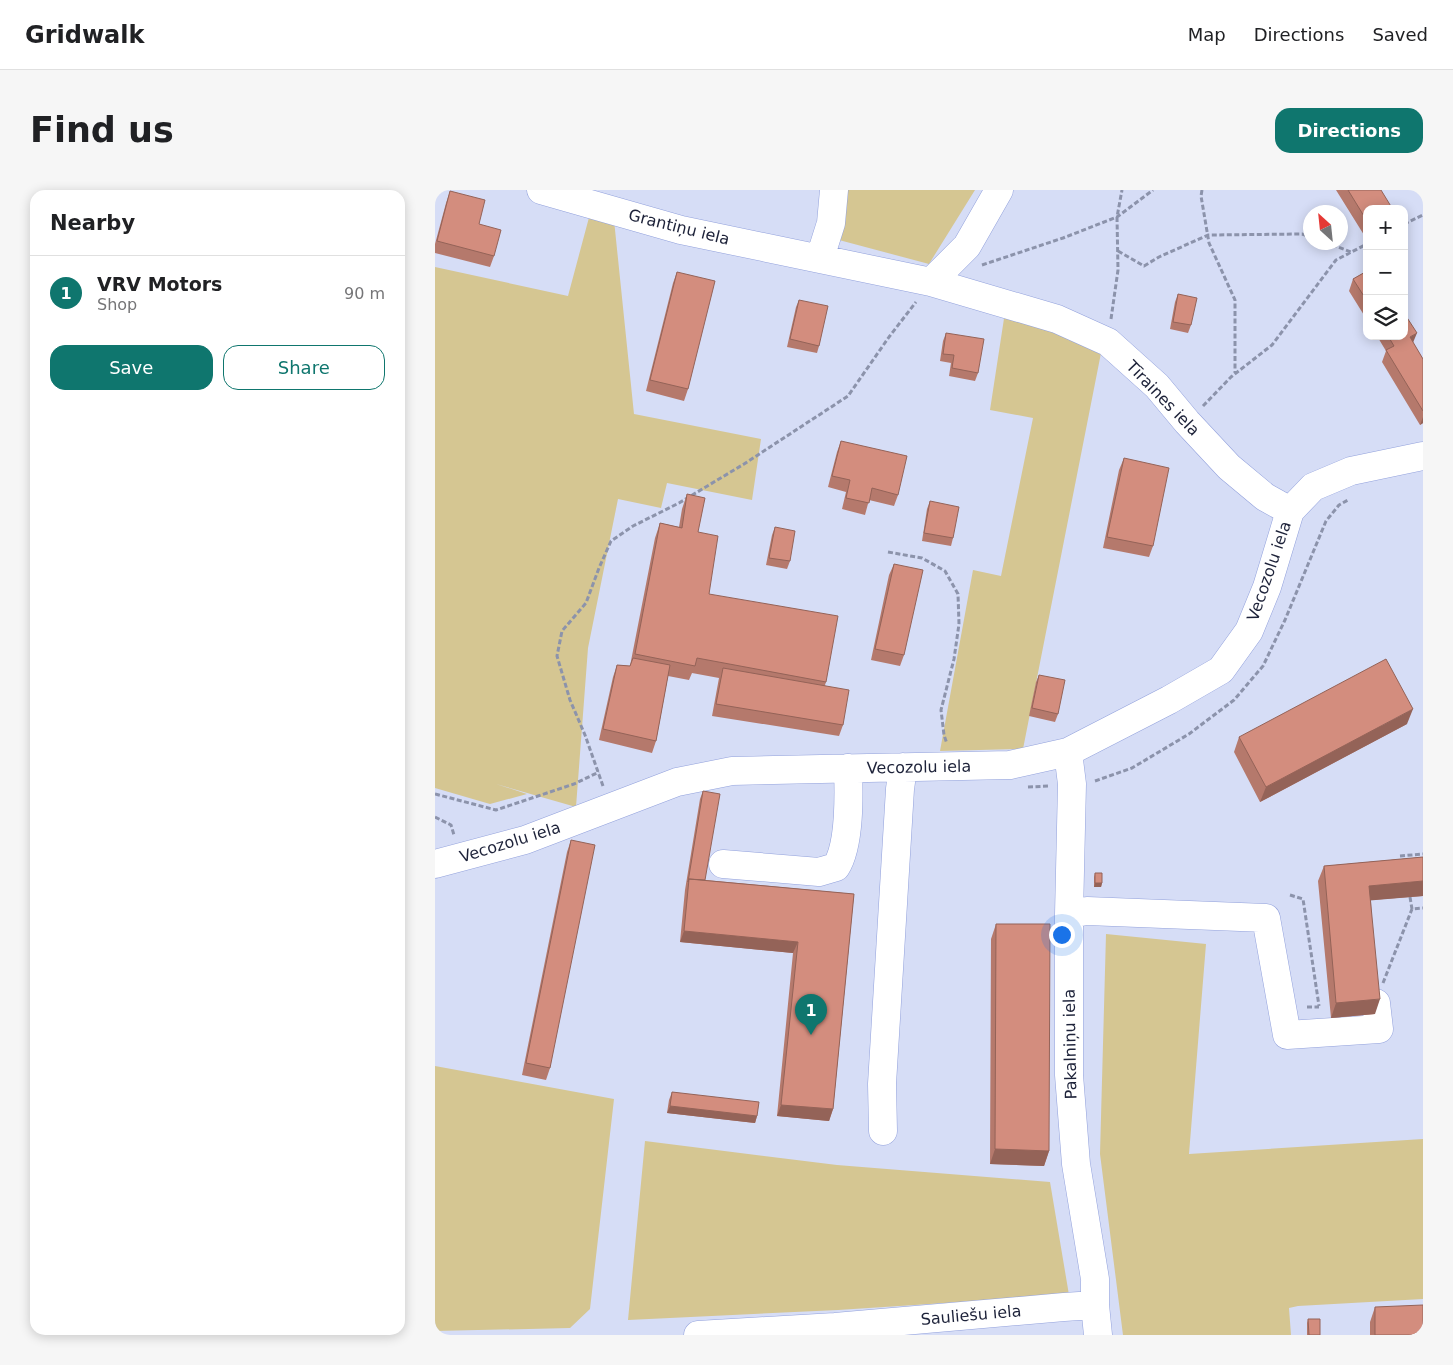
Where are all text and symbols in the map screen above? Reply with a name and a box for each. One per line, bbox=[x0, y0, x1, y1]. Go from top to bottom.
text: Gridwalk bbox=[25, 21, 145, 49]
text: Map bbox=[1188, 24, 1226, 45]
text: Directions bbox=[1254, 24, 1344, 45]
text: Saved bbox=[1372, 24, 1428, 45]
button: Directions bbox=[1275, 108, 1423, 153]
text: Find us bbox=[30, 110, 174, 150]
street label: Grantiņu iela bbox=[626, 205, 732, 249]
north arrow bbox=[1303, 205, 1348, 250]
map controls bbox=[1363, 205, 1408, 340]
button: + bbox=[1363, 205, 1408, 250]
text: Nearby bbox=[50, 211, 135, 235]
button: − bbox=[1363, 250, 1408, 295]
text: VRV Motors bbox=[97, 273, 222, 295]
text: 1 bbox=[60, 284, 72, 303]
text: 90 m bbox=[344, 284, 385, 303]
text: Shop bbox=[97, 295, 137, 314]
button: layers bbox=[1363, 295, 1408, 340]
button: Save bbox=[50, 345, 213, 390]
button: Share bbox=[223, 345, 385, 390]
street label: Tīraines iela bbox=[1122, 356, 1204, 439]
street label: Vecozolu iela bbox=[1243, 518, 1295, 624]
street label: Vecozolu iela bbox=[867, 757, 971, 777]
street label: Vecozolu iela bbox=[457, 818, 563, 866]
your location bbox=[1049, 922, 1075, 948]
street label: Pakalniņu iela bbox=[1060, 989, 1080, 1099]
pin: 1 bbox=[795, 994, 827, 1035]
street label: Sauliešu iela bbox=[920, 1301, 1022, 1329]

